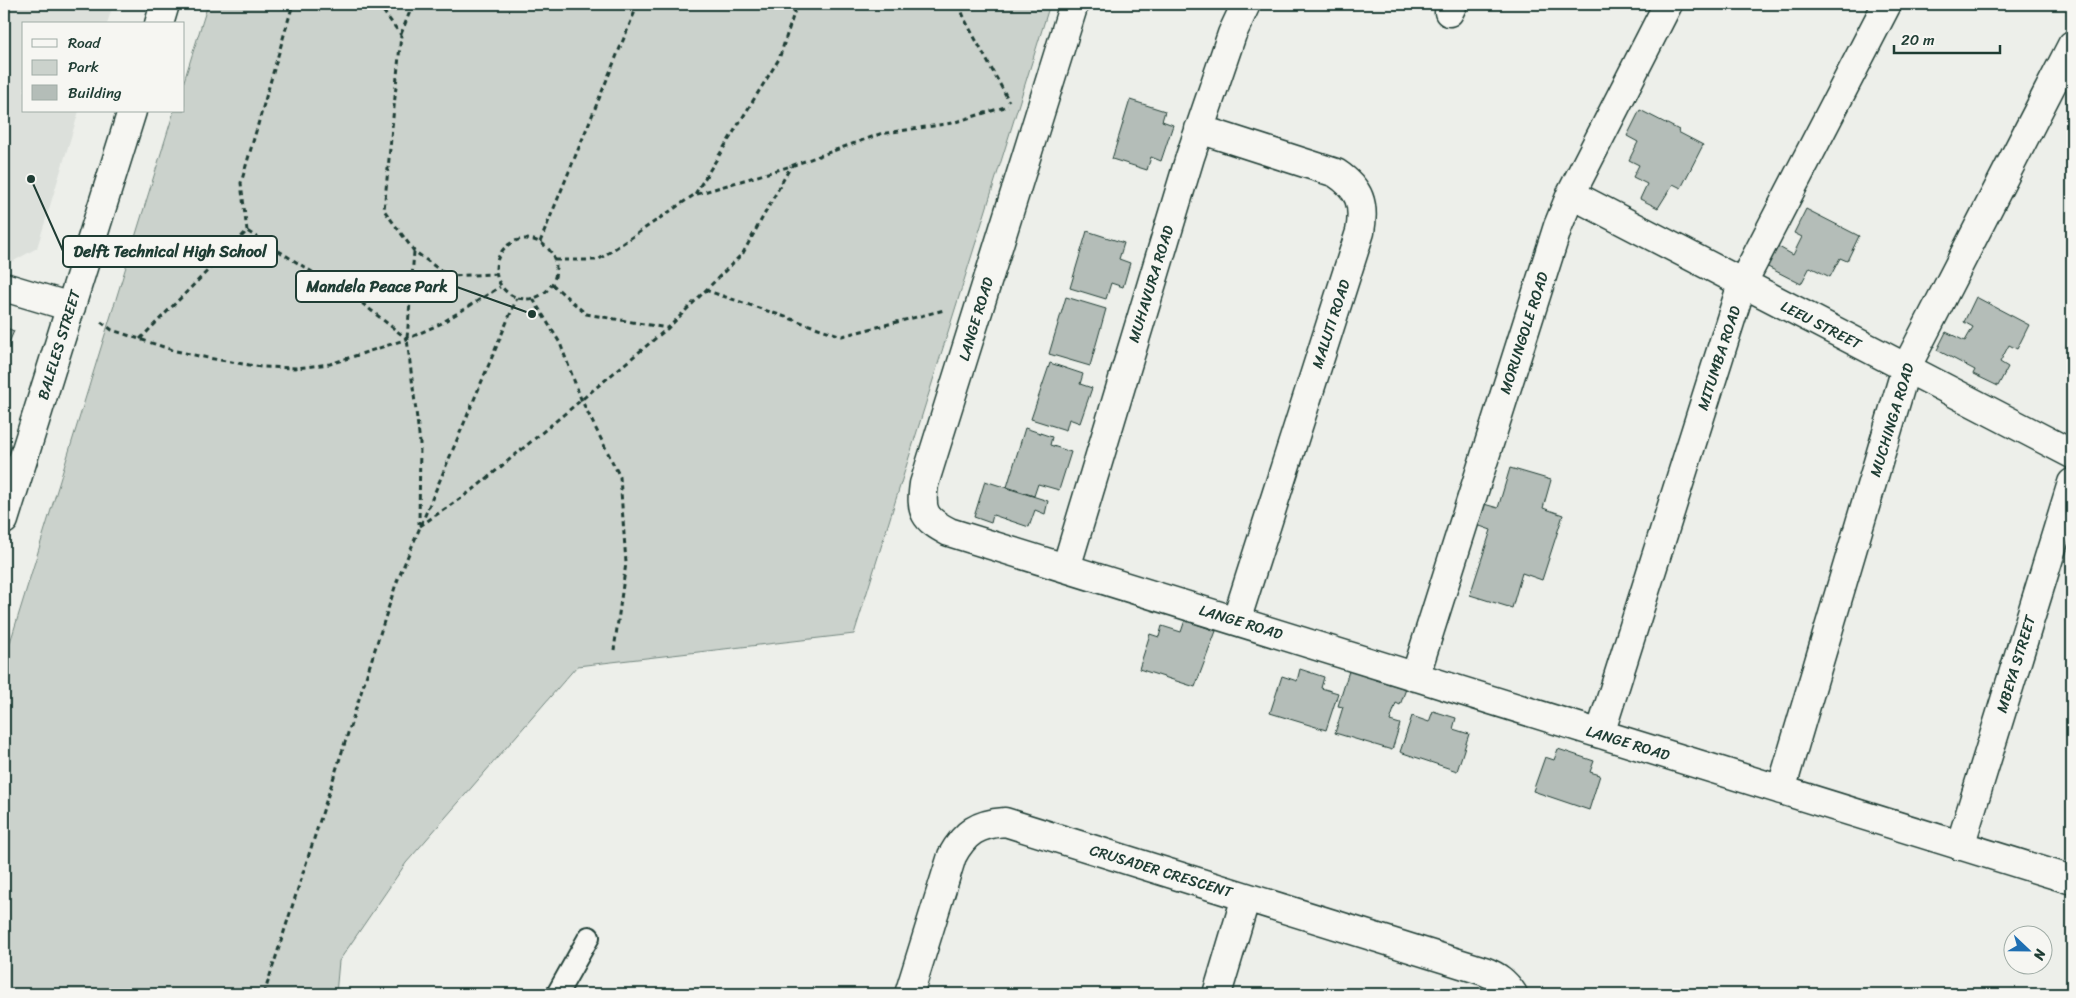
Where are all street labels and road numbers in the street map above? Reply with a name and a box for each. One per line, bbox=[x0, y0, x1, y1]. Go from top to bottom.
street label: MUHAVURA ROAD bbox=[1121, 222, 1181, 346]
street label: MORUNGOLE ROAD bbox=[1492, 269, 1556, 397]
street label: LANGE ROAD bbox=[951, 274, 1001, 364]
street label: MALUTI ROAD bbox=[1304, 276, 1358, 372]
street label: BALELES STREET bbox=[30, 286, 88, 403]
street label: LEEU STREET bbox=[1776, 294, 1867, 357]
street label: MITUMBA ROAD bbox=[1690, 302, 1748, 414]
street label: MUCHINGA ROAD bbox=[1862, 360, 1922, 480]
street label: LANGE ROAD bbox=[1196, 597, 1286, 647]
street label: MBEYA STREET bbox=[1989, 610, 2044, 716]
street label: LANGE ROAD bbox=[1583, 718, 1673, 768]
street label: CRUSADER CRESCENT bbox=[1086, 837, 1237, 905]

